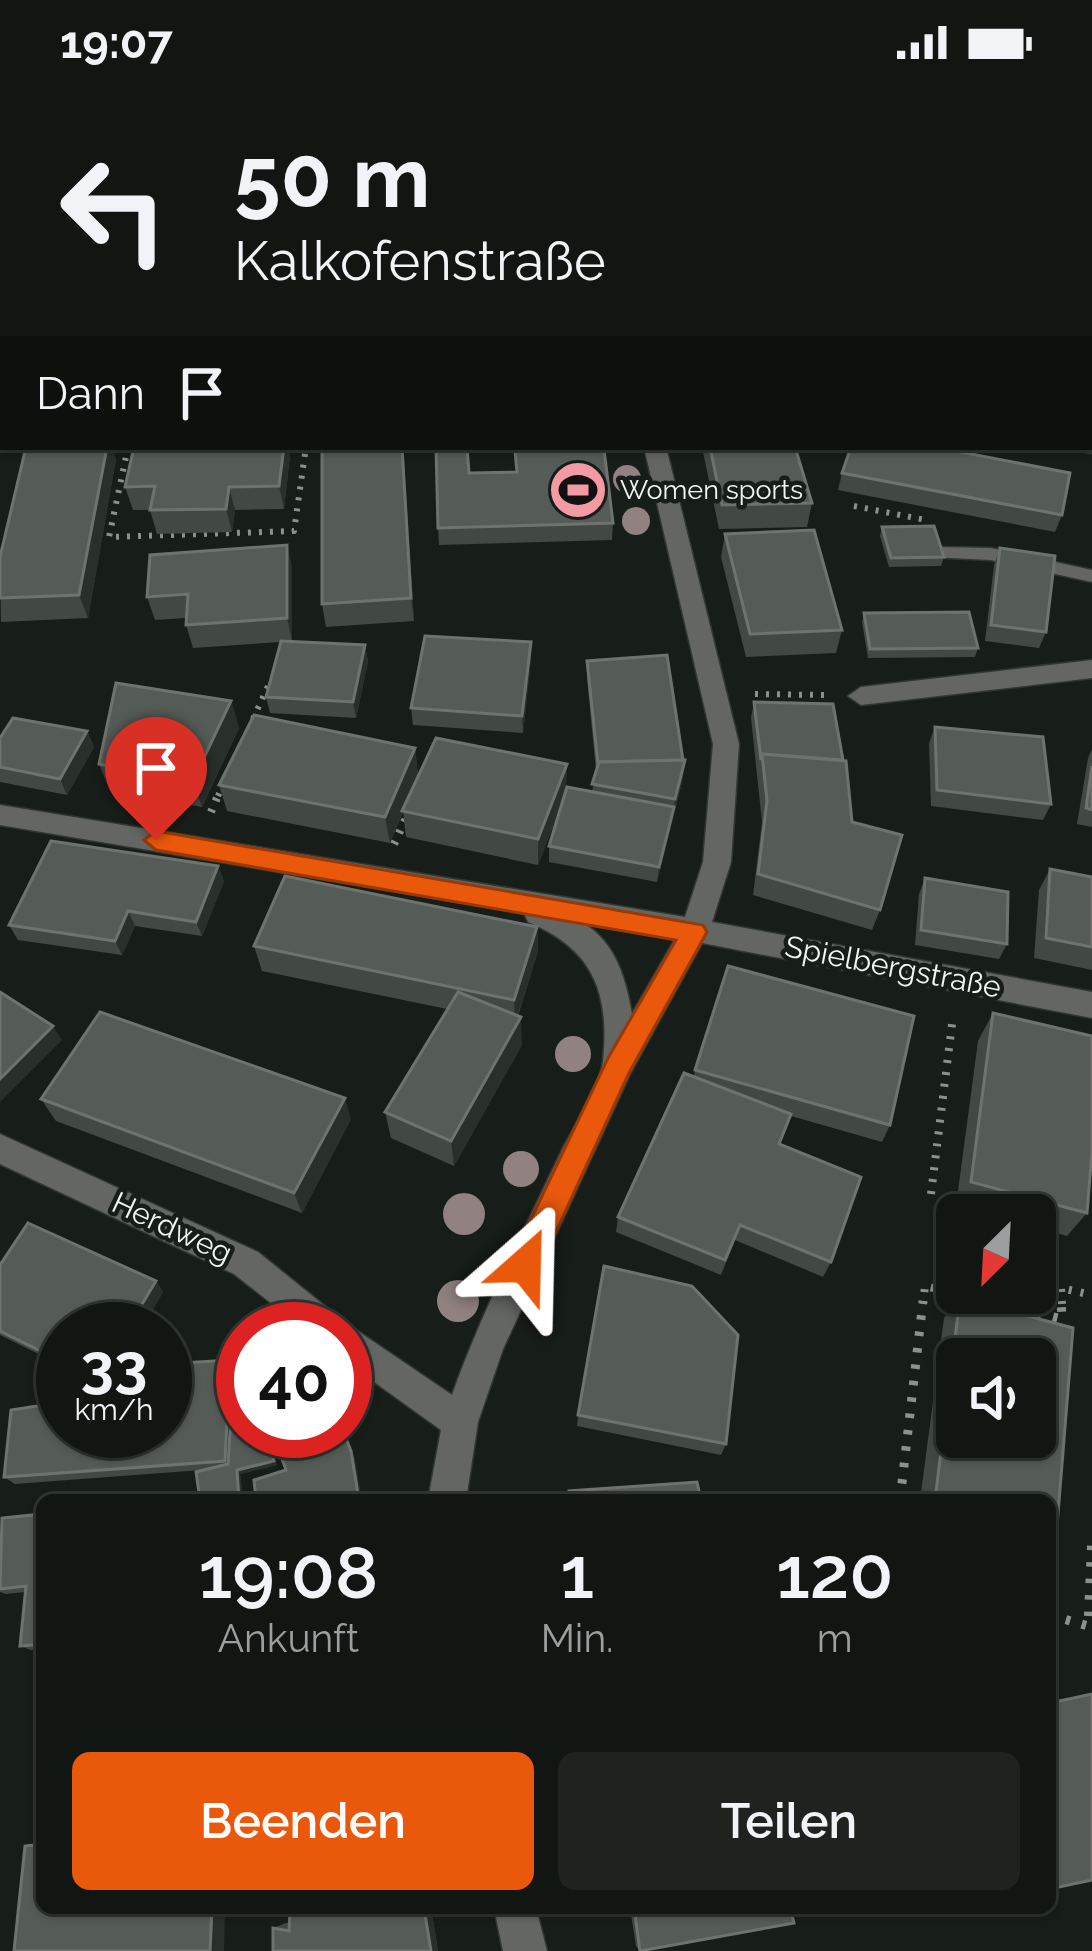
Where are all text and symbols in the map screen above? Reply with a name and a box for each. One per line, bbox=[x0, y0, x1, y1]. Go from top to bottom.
text: 19:07 bbox=[60, 16, 173, 69]
text: 50 m bbox=[234, 128, 430, 227]
icon: left bbox=[36, 132, 192, 288]
text: Kalkofenstraße bbox=[234, 229, 606, 293]
icon: arrive bbox=[169, 360, 235, 426]
text: Dann bbox=[36, 367, 145, 420]
sports icon: Women sports bbox=[547, 459, 609, 521]
place label: Women sports bbox=[620, 474, 803, 505]
pin bbox=[105, 717, 207, 840]
icon: arrive bbox=[123, 735, 189, 801]
street label: Spielbergstraße bbox=[782, 928, 1004, 1005]
street label: Herdweg bbox=[107, 1185, 238, 1271]
north arrow bbox=[936, 1194, 1056, 1314]
map controls bbox=[936, 1194, 1056, 1458]
position arrow bbox=[462, 1202, 588, 1328]
speed limit sign: 40 bbox=[216, 1302, 372, 1458]
text: 33 bbox=[81, 1330, 147, 1400]
button: sound bbox=[936, 1338, 1056, 1458]
text: km/h bbox=[74, 1392, 154, 1427]
text: 19:08 bbox=[198, 1530, 378, 1615]
text: 1 bbox=[560, 1530, 594, 1615]
text: 120 bbox=[776, 1530, 894, 1615]
text: Ankunft bbox=[218, 1615, 359, 1661]
text: Min. bbox=[541, 1615, 614, 1661]
text: m bbox=[817, 1615, 853, 1661]
button: Beenden bbox=[72, 1752, 534, 1890]
button: Teilen bbox=[558, 1752, 1020, 1890]

